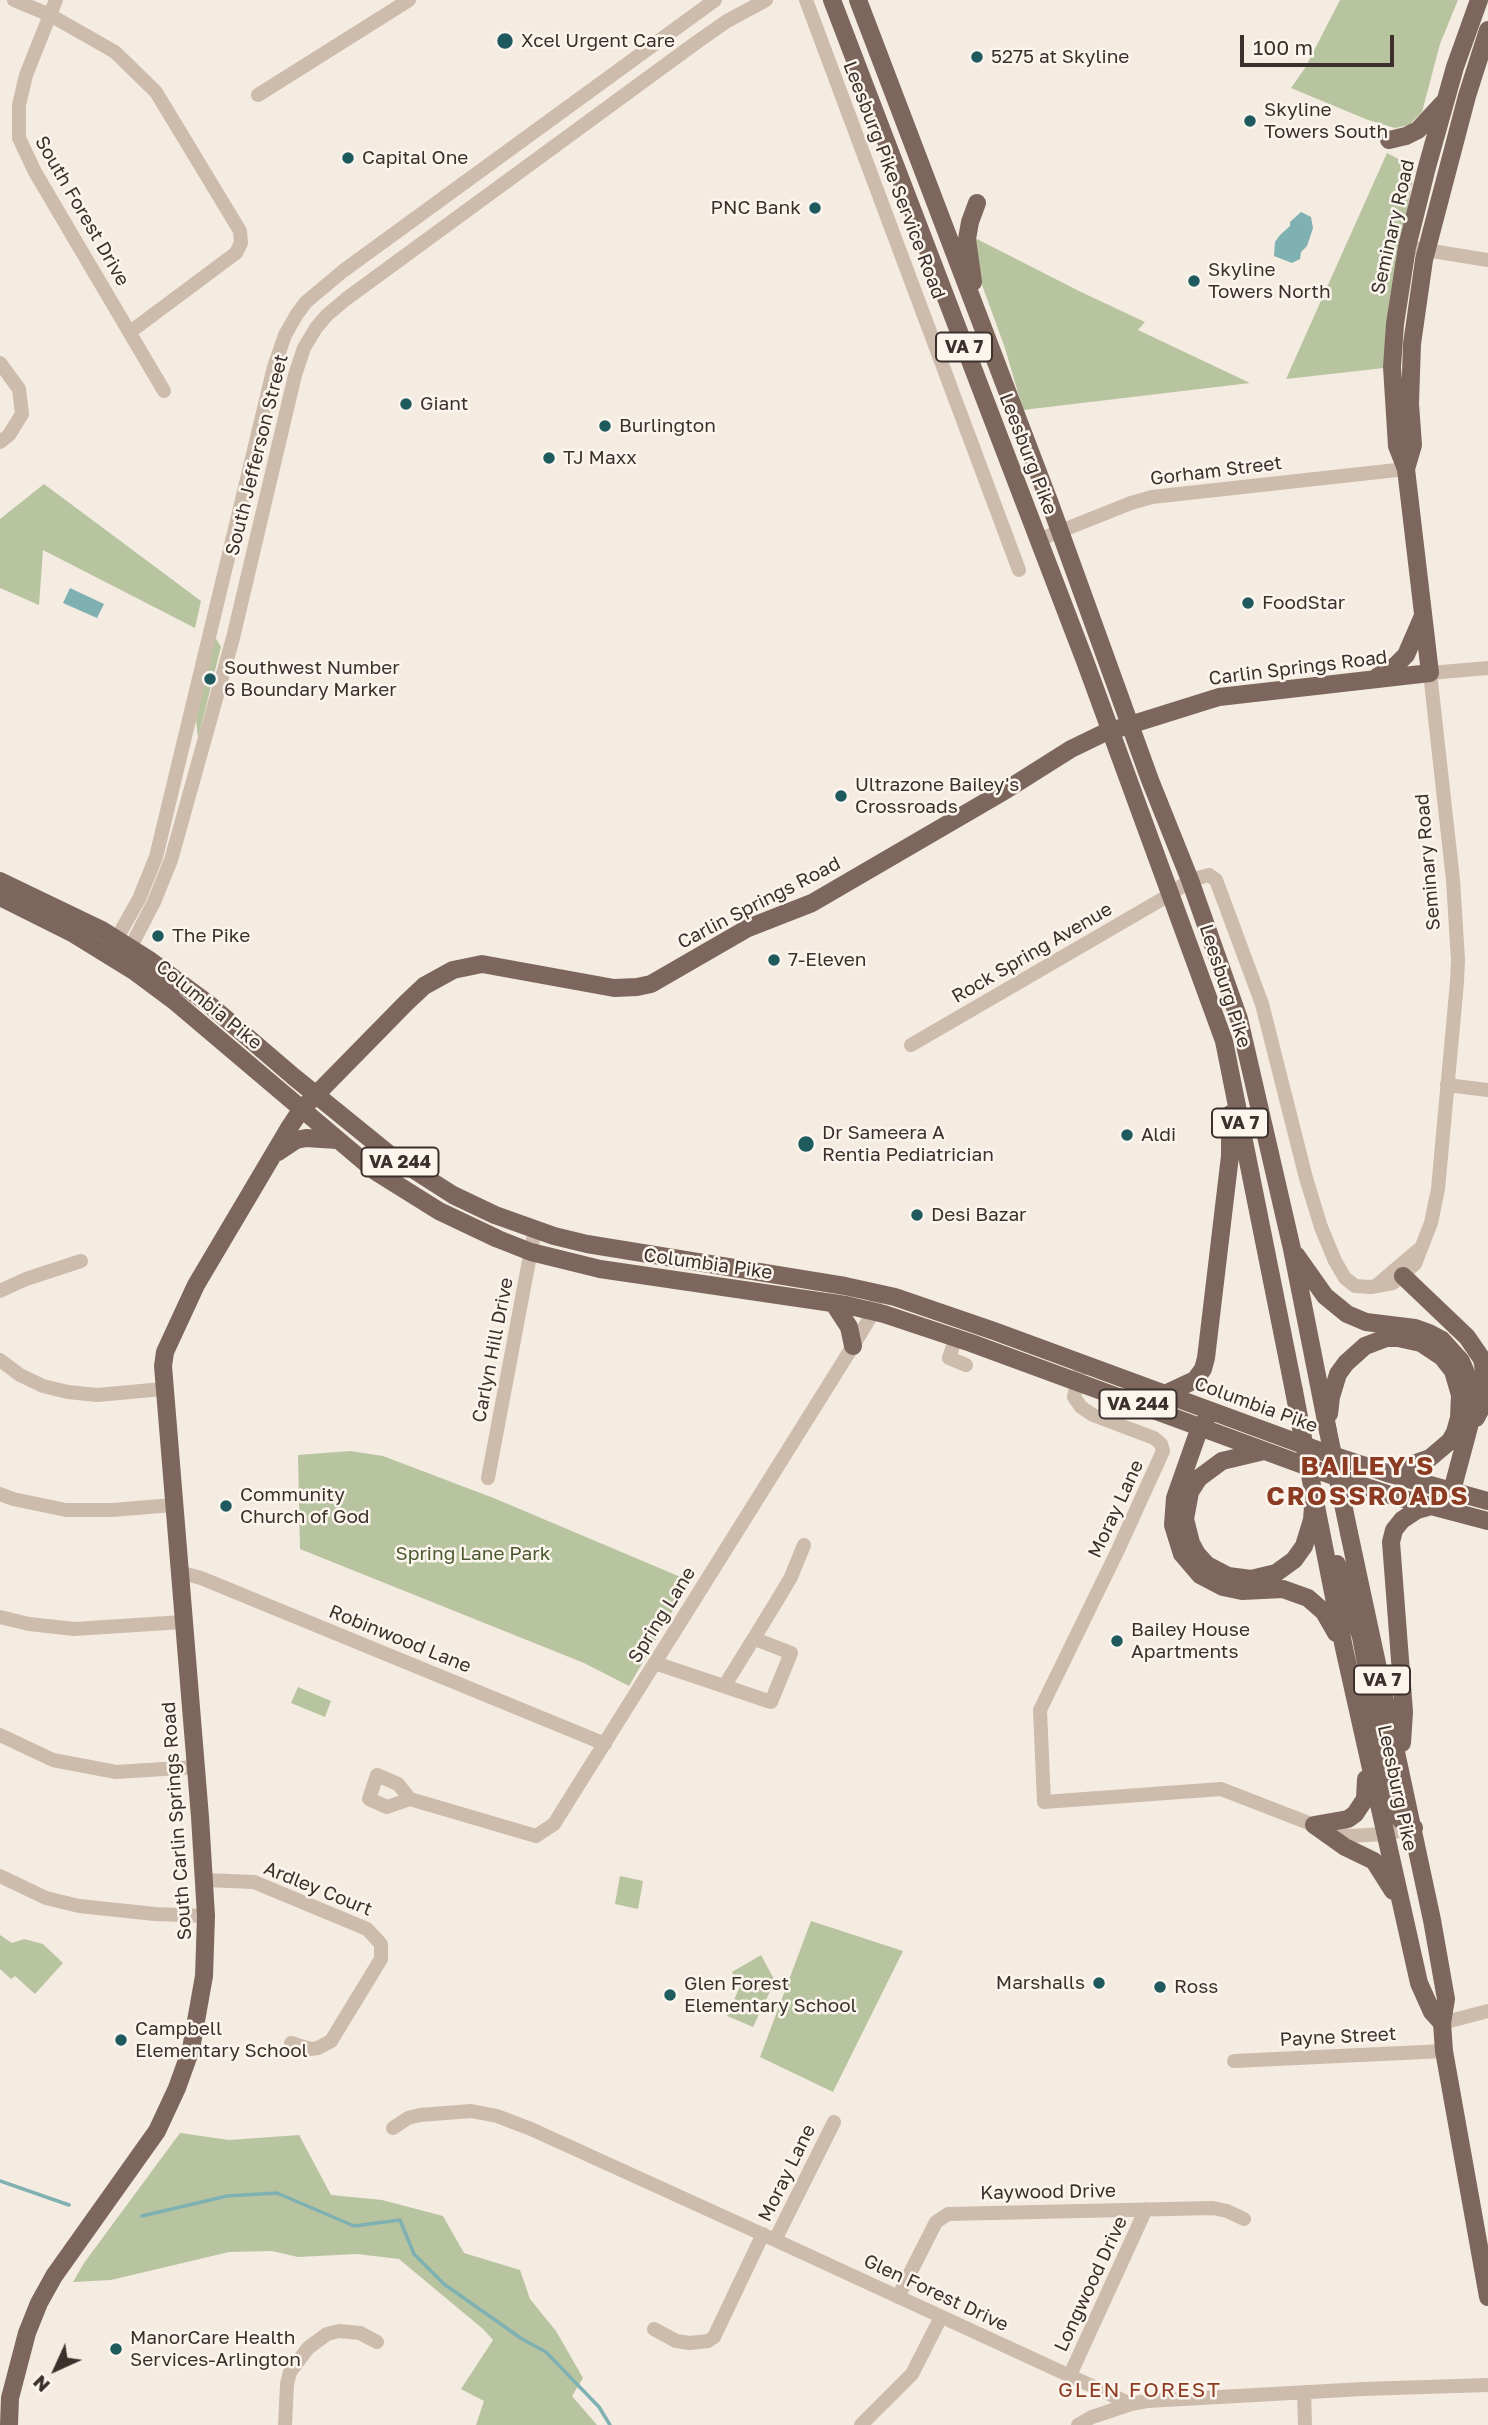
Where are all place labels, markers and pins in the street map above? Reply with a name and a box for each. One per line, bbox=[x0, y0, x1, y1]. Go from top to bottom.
place label: Xcel Urgent Care bbox=[521, 30, 675, 52]
marker: Xcel Urgent Care bbox=[495, 31, 515, 51]
place label: 5275 at Skyline bbox=[991, 46, 1129, 68]
marker: 5275 at Skyline bbox=[969, 49, 985, 65]
place label: Skyline Towers South bbox=[1264, 99, 1388, 143]
marker: Skyline Towers South bbox=[1242, 113, 1258, 129]
place label: Capital One bbox=[362, 147, 468, 169]
marker: Capital One bbox=[340, 150, 356, 166]
place label: PNC Bank bbox=[711, 197, 801, 219]
marker: PNC Bank bbox=[807, 200, 823, 216]
place label: Skyline Towers North bbox=[1208, 259, 1331, 303]
marker: Skyline Towers North bbox=[1186, 273, 1202, 289]
place label: Giant bbox=[420, 393, 468, 415]
marker: Giant bbox=[398, 396, 414, 412]
place label: Burlington bbox=[619, 415, 716, 437]
marker: Burlington bbox=[597, 418, 613, 434]
place label: TJ Maxx bbox=[563, 447, 637, 469]
marker: TJ Maxx bbox=[541, 450, 557, 466]
place label: FoodStar bbox=[1262, 592, 1345, 614]
marker: FoodStar bbox=[1240, 595, 1256, 611]
place label: Southwest Number 6 Boundary Marker bbox=[224, 657, 400, 701]
marker: Southwest Number 6 Boundary Marker bbox=[202, 671, 218, 687]
place label: Ultrazone Bailey's Crossroads bbox=[855, 774, 1019, 818]
marker: Ultrazone Bailey's Crossroads bbox=[833, 788, 849, 804]
place label: The Pike bbox=[172, 925, 250, 947]
marker: The Pike bbox=[150, 928, 166, 944]
place label: 7-Eleven bbox=[788, 949, 866, 971]
marker: 7-Eleven bbox=[766, 952, 782, 968]
place label: Dr Sameera A Rentia Pediatrician bbox=[822, 1122, 994, 1166]
place label: Aldi bbox=[1141, 1124, 1176, 1146]
marker: Aldi bbox=[1119, 1127, 1135, 1143]
marker: Dr Sameera A Rentia Pediatrician bbox=[796, 1134, 816, 1154]
place label: Desi Bazar bbox=[931, 1204, 1027, 1226]
marker: Desi Bazar bbox=[909, 1207, 925, 1223]
place label: Community Church of God bbox=[240, 1484, 369, 1528]
marker: Community Church of God bbox=[218, 1498, 234, 1514]
place label: Bailey House Apartments bbox=[1131, 1619, 1250, 1663]
marker: Bailey House Apartments bbox=[1109, 1633, 1125, 1649]
place label: Marshalls bbox=[996, 1972, 1085, 1994]
place label: Glen Forest Elementary School bbox=[684, 1973, 857, 2017]
marker: Marshalls bbox=[1091, 1975, 1107, 1991]
place label: Ross bbox=[1174, 1976, 1218, 1998]
marker: Ross bbox=[1152, 1979, 1168, 1995]
marker: Glen Forest Elementary School bbox=[662, 1987, 678, 2003]
place label: Campbell Elementary School bbox=[135, 2018, 308, 2062]
marker: Campbell Elementary School bbox=[113, 2032, 129, 2048]
place label: ManorCare Health Services-Arlington bbox=[130, 2327, 301, 2371]
marker: ManorCare Health Services-Arlington bbox=[108, 2341, 124, 2357]

